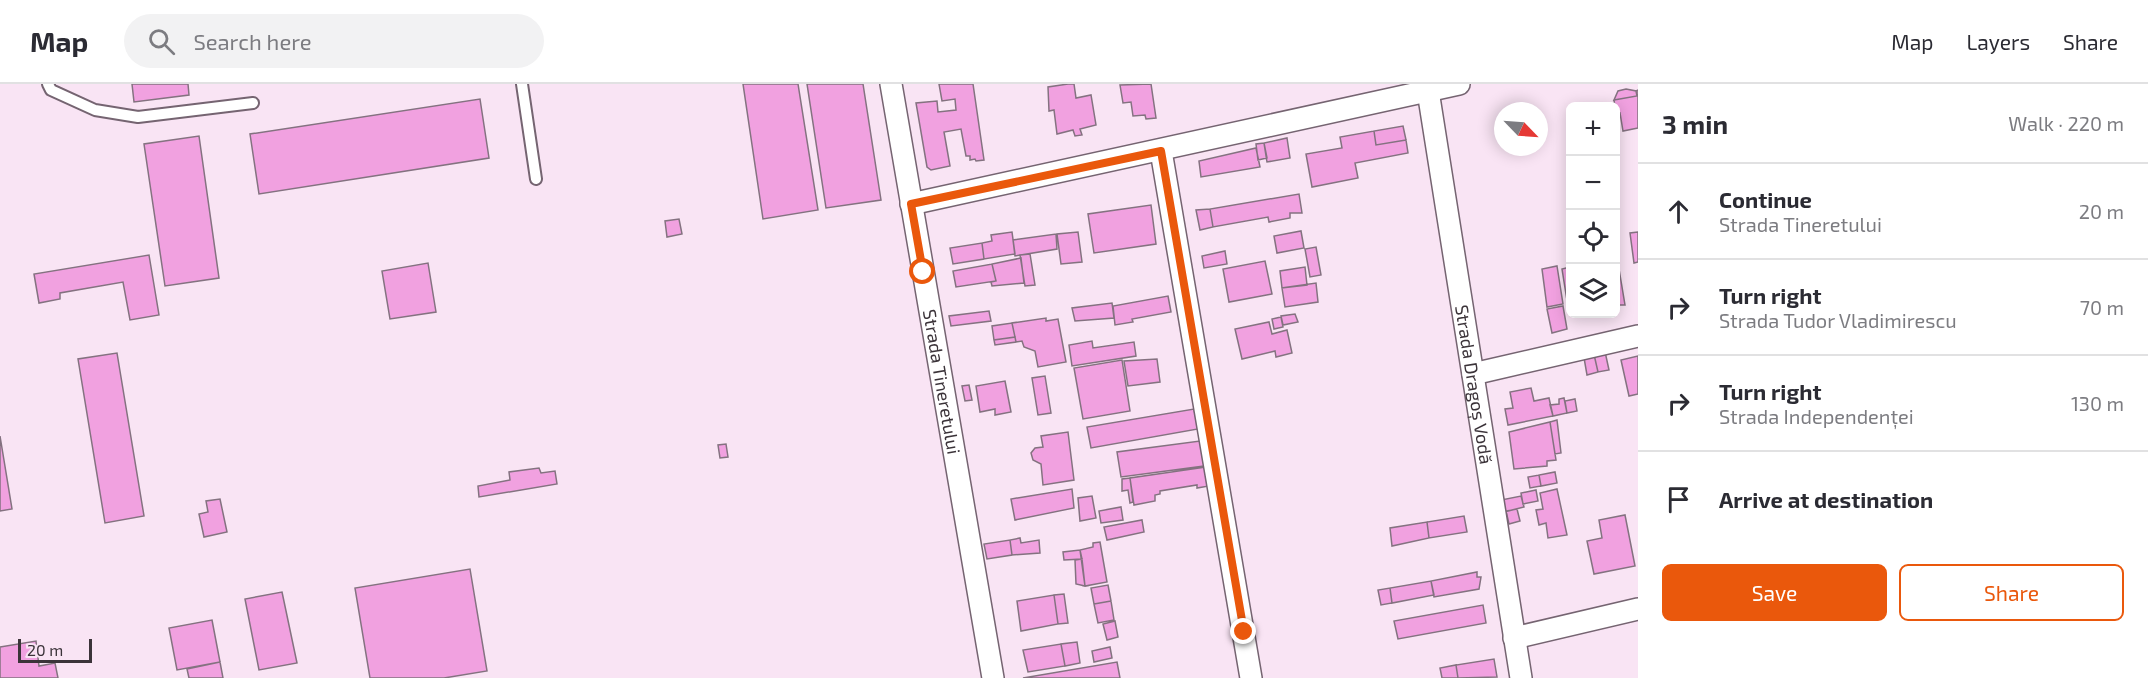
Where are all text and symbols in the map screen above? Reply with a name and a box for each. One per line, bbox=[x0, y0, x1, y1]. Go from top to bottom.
search box bbox=[124, 14, 544, 68]
text: Map bbox=[30, 24, 88, 58]
icon: search bbox=[145, 25, 178, 58]
text: Search here bbox=[193, 28, 312, 54]
text: Map bbox=[1891, 29, 1933, 54]
text: Layers bbox=[1966, 29, 2030, 54]
text: Share bbox=[2063, 29, 2118, 54]
north arrow bbox=[1494, 102, 1548, 156]
map controls bbox=[1566, 102, 1620, 318]
button: + bbox=[1566, 102, 1620, 156]
text: 3 min bbox=[1662, 108, 1728, 139]
text: Walk · 220 m bbox=[2008, 111, 2124, 135]
button: − bbox=[1566, 156, 1620, 210]
text: Continue bbox=[1719, 186, 1812, 212]
icon: ahead bbox=[1662, 195, 1695, 228]
text: 20 m bbox=[2079, 199, 2124, 223]
button: locate bbox=[1566, 210, 1620, 264]
text: Strada Tineretului bbox=[1719, 212, 1882, 236]
route start bbox=[909, 258, 935, 284]
button: layers bbox=[1566, 264, 1620, 318]
text: Turn right bbox=[1719, 282, 1821, 308]
icon: right bbox=[1662, 291, 1695, 324]
text: 70 m bbox=[2080, 295, 2124, 319]
street label: Strada Dragoș Vodă bbox=[1451, 303, 1498, 466]
street label: Strada Tineretului bbox=[919, 307, 965, 456]
text: Strada Tudor Vladimirescu bbox=[1719, 308, 1957, 332]
text: Turn right bbox=[1719, 378, 1821, 404]
icon: right bbox=[1662, 387, 1695, 420]
text: 130 m bbox=[2071, 391, 2124, 415]
text: Strada Independenței bbox=[1719, 404, 1914, 428]
icon: arrive bbox=[1662, 483, 1695, 516]
text: Arrive at destination bbox=[1719, 486, 1933, 512]
button: Save bbox=[1662, 564, 1887, 621]
button: Share bbox=[1899, 564, 2124, 621]
route end bbox=[1230, 618, 1256, 644]
scale bar bbox=[18, 636, 92, 664]
text: 20 m bbox=[27, 640, 63, 659]

